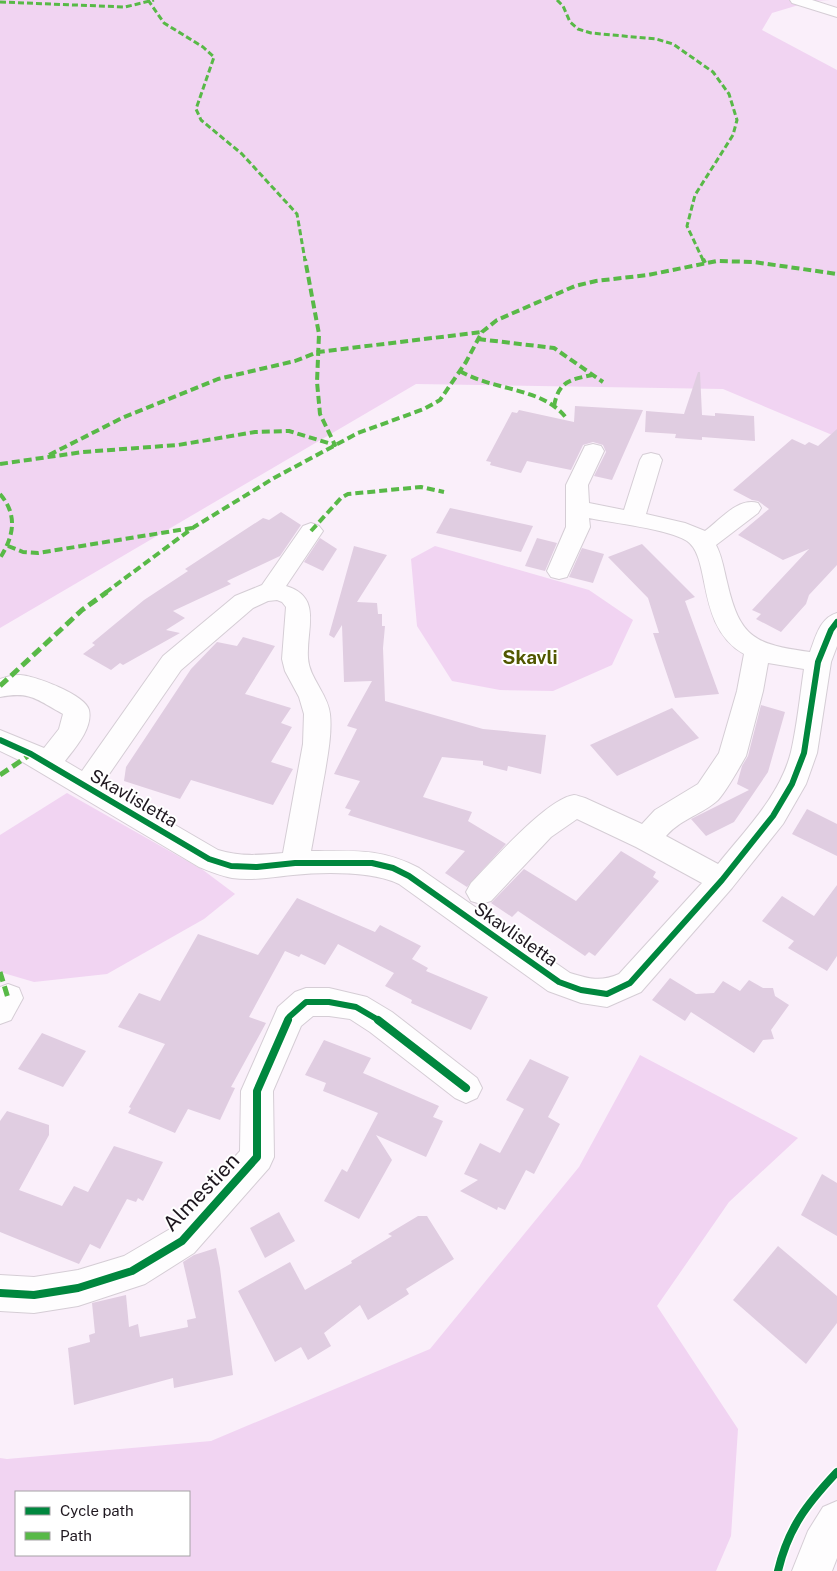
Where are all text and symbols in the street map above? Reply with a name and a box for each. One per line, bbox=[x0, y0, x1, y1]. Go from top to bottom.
district label: Skavli bbox=[502, 646, 558, 668]
street label: Skavlisletta bbox=[87, 765, 181, 831]
street label: Skavlisletta bbox=[470, 897, 562, 971]
street label: Almestien bbox=[158, 1148, 244, 1236]
legend bbox=[15, 1491, 190, 1556]
text: Cycle path bbox=[60, 1502, 134, 1519]
text: Path bbox=[60, 1527, 92, 1544]

